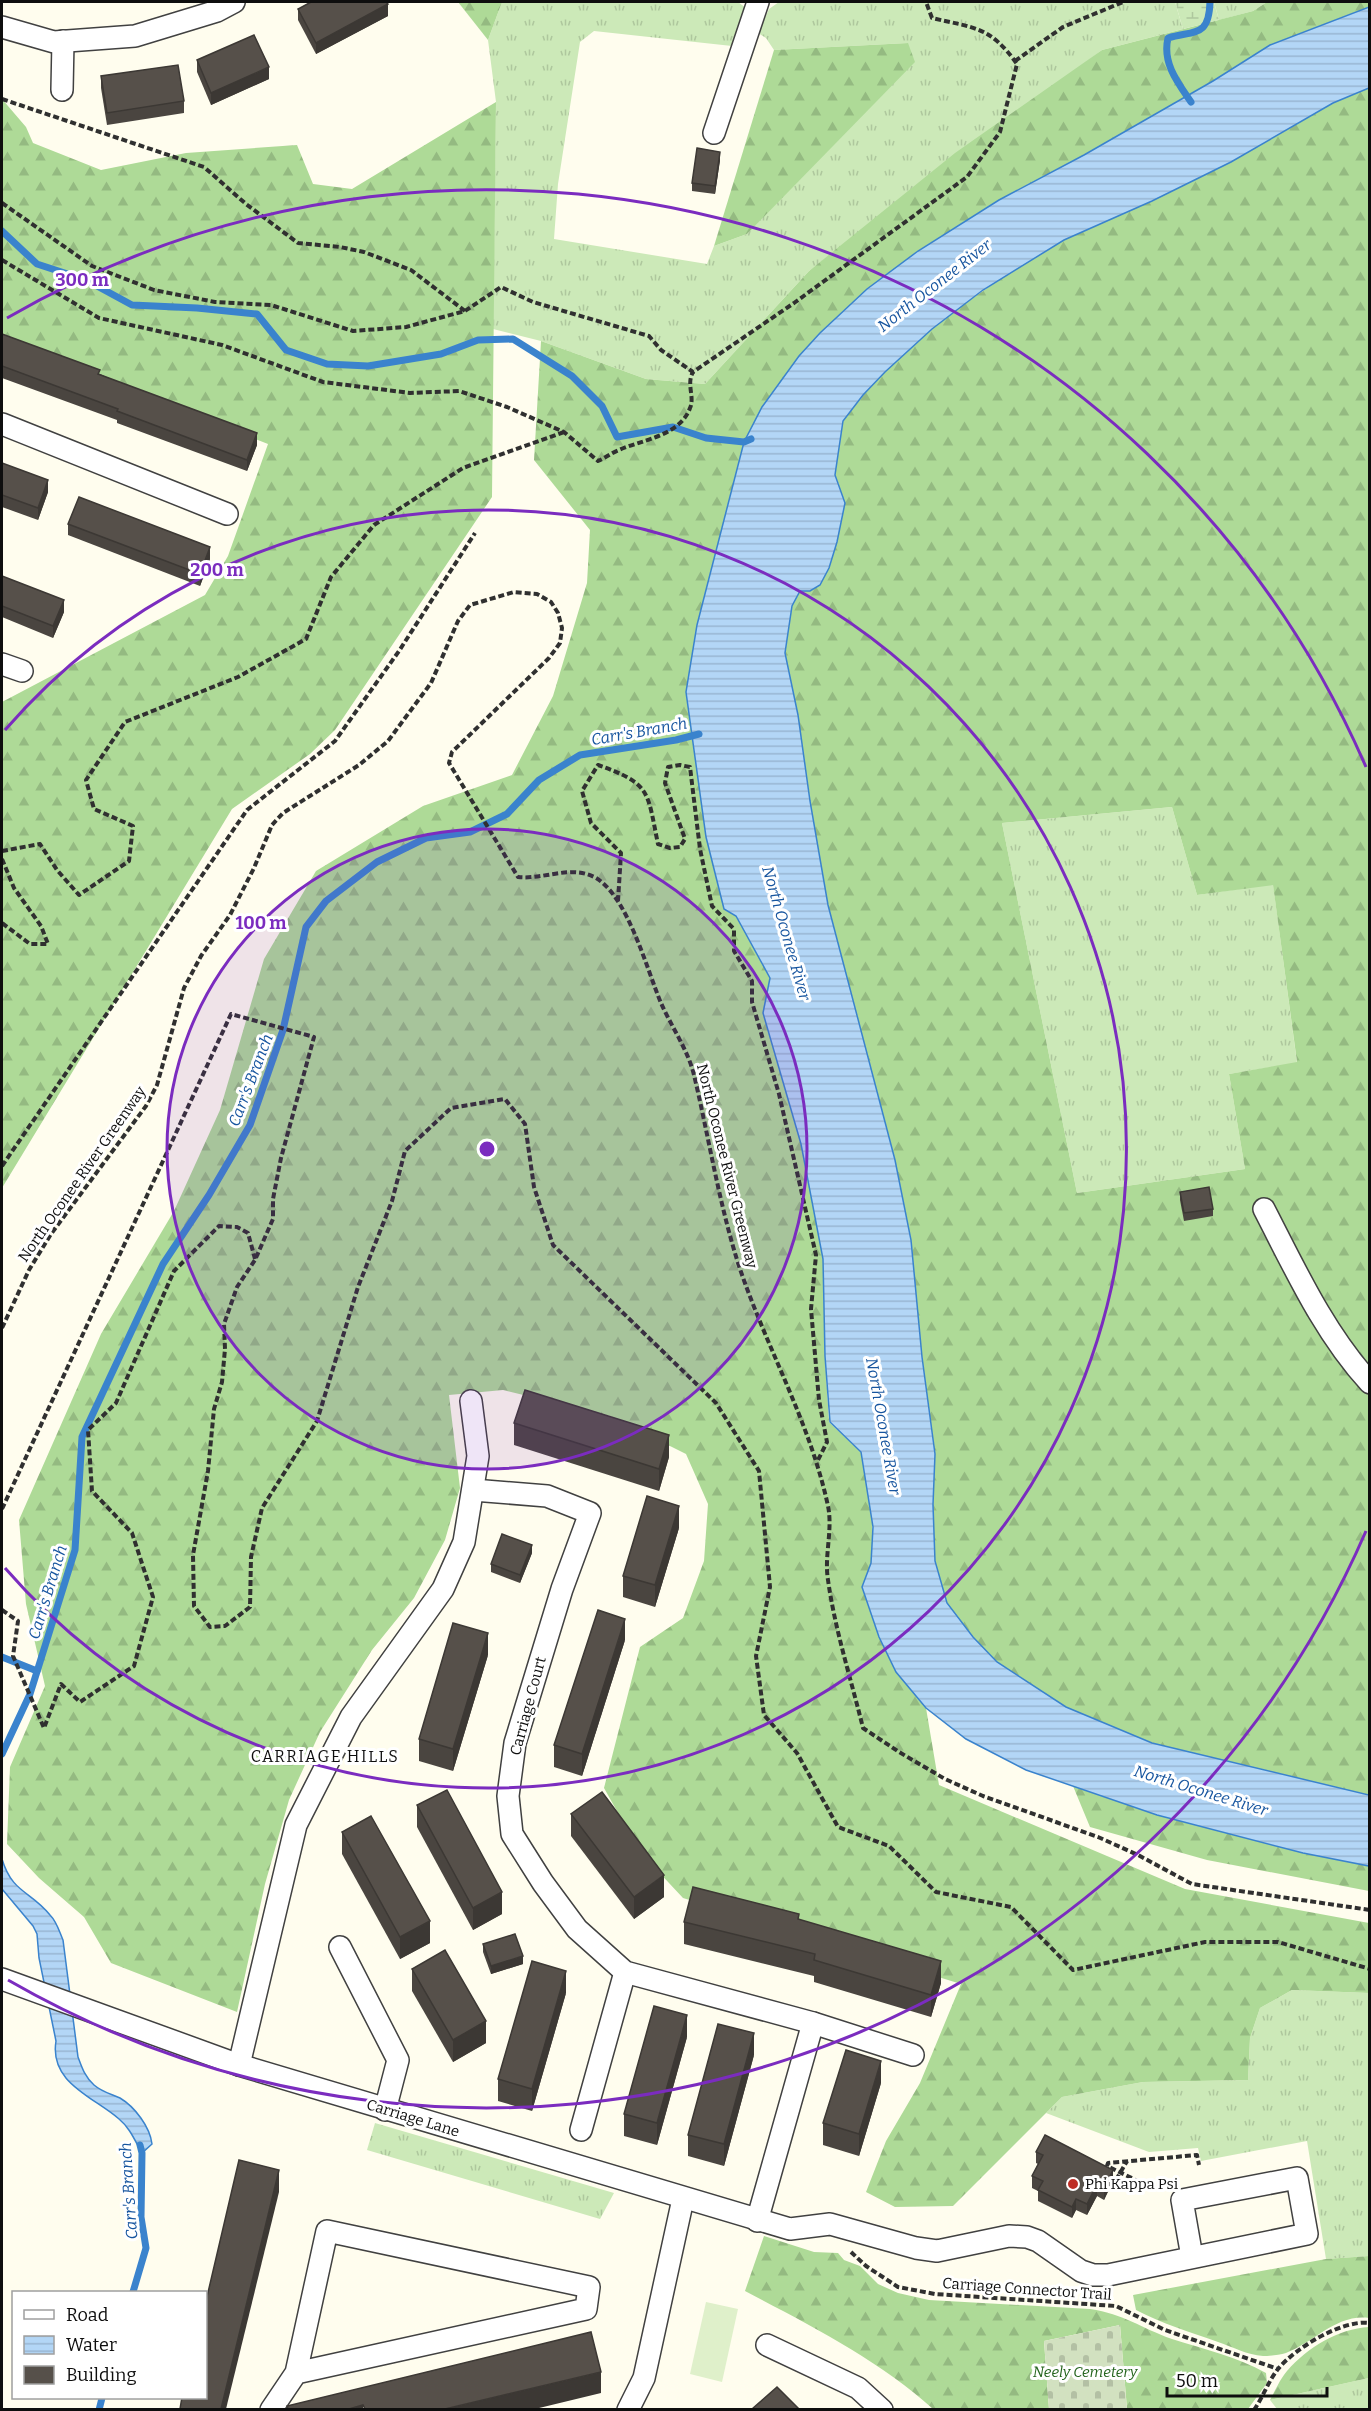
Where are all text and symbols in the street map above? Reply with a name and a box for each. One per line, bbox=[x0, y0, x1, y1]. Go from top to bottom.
water label: North Oconee River bbox=[874, 234, 996, 336]
text: 300 m bbox=[55, 269, 109, 291]
text: 200 m bbox=[190, 559, 244, 581]
water label: Carr's Branch bbox=[590, 714, 689, 749]
water label: North Oconee River bbox=[758, 864, 815, 1004]
text: 100 m bbox=[235, 912, 287, 934]
water label: Carr's Branch bbox=[224, 1031, 277, 1129]
street label: North Oconee River Greenway bbox=[693, 1062, 761, 1270]
street label: North Oconee River Greenway bbox=[14, 1083, 150, 1265]
centre of rings bbox=[477, 1139, 497, 1159]
water label: North Oconee River bbox=[862, 1356, 905, 1498]
water label: Carr's Branch bbox=[24, 1543, 71, 1641]
street label: Carriage Court bbox=[506, 1654, 550, 1757]
district label: CARRIAGE HILLS bbox=[251, 1747, 399, 1766]
water label: North Oconee River bbox=[1132, 1761, 1271, 1820]
street label: Carriage Lane bbox=[364, 2095, 462, 2141]
water label: Carr's Branch bbox=[116, 2142, 141, 2240]
place label: Phi Kappa Psi bbox=[1085, 2175, 1179, 2193]
marker: Phi Kappa Psi bbox=[1066, 2177, 1080, 2191]
street label: Carriage Connector Trail bbox=[942, 2274, 1112, 2304]
legend bbox=[12, 2291, 207, 2399]
text: Road bbox=[66, 2304, 109, 2326]
text: Water bbox=[66, 2334, 117, 2356]
scale bar bbox=[1167, 2360, 1328, 2398]
park label: Neely Cemetery bbox=[1033, 2363, 1139, 2381]
text: Building bbox=[66, 2364, 137, 2386]
text: 50 m bbox=[1176, 2370, 1218, 2392]

